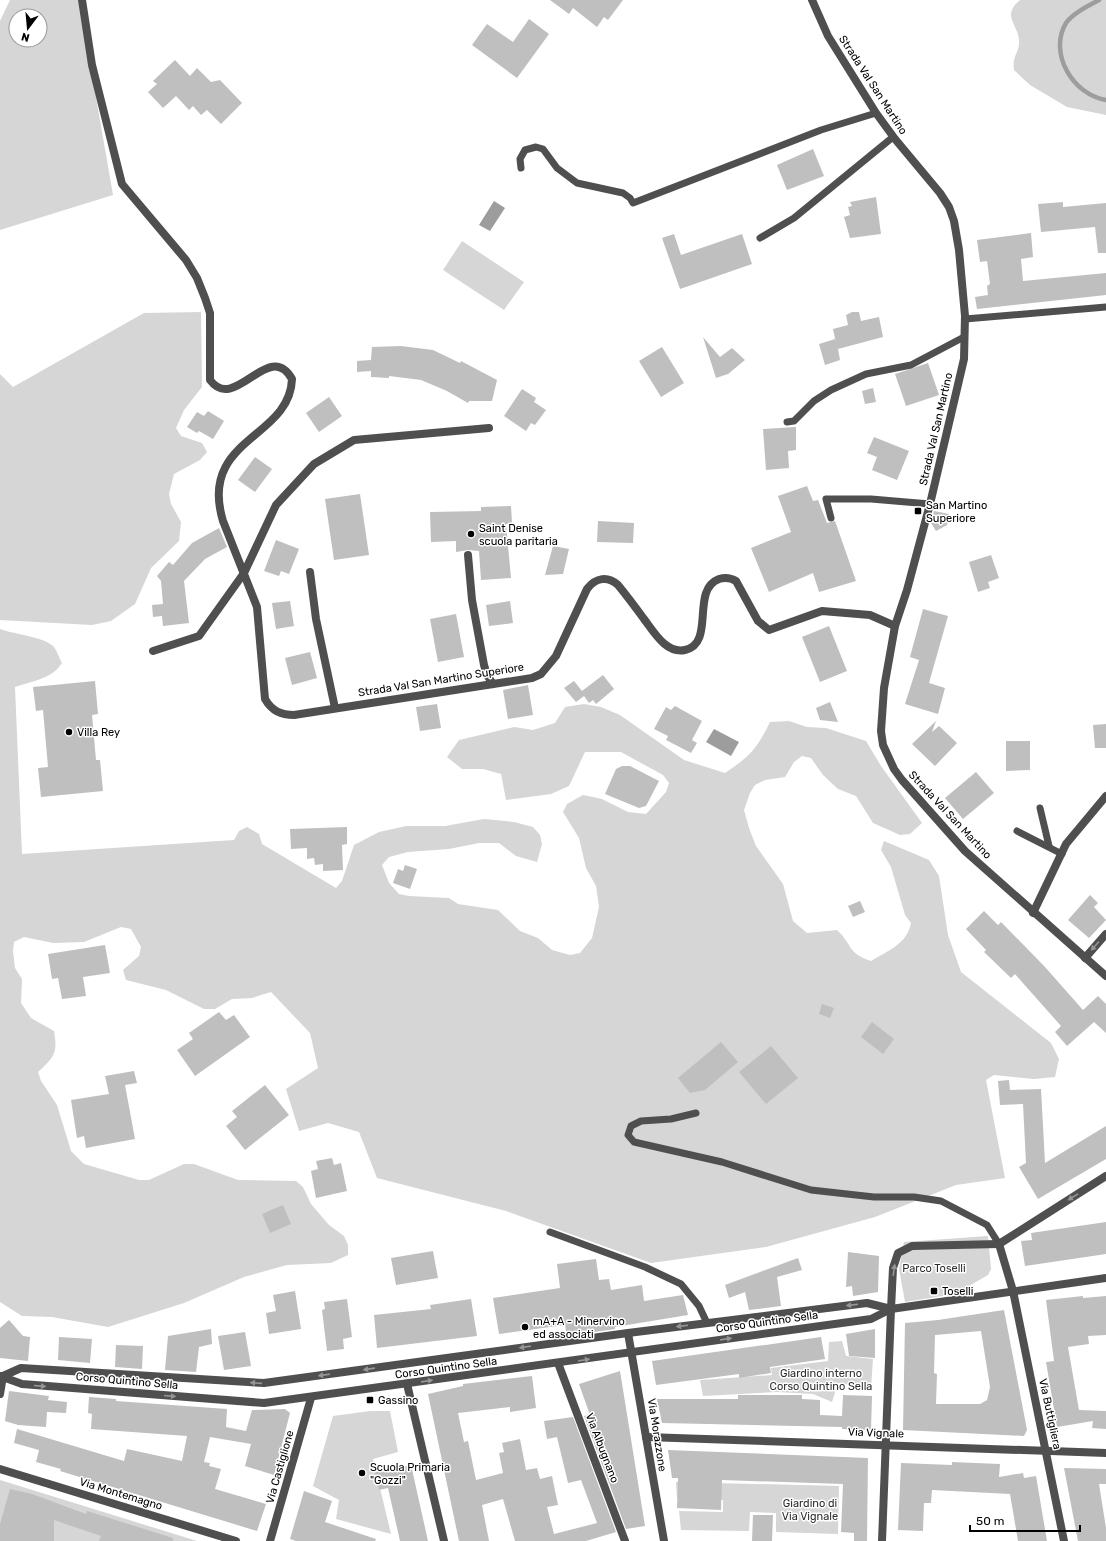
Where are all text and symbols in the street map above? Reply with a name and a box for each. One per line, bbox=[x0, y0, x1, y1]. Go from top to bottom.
north arrow bbox=[8, 8, 48, 48]
text: N bbox=[20, 30, 31, 44]
street label: Strada Val San Martino bbox=[836, 33, 910, 137]
street label: Strada Val San Martino bbox=[917, 371, 955, 487]
place label: San Martino Superiore bbox=[926, 499, 987, 525]
marker: San Martino Superiore bbox=[913, 506, 923, 516]
place label: Saint Denise scuola paritaria bbox=[479, 522, 558, 548]
marker: Saint Denise scuola paritaria bbox=[466, 529, 476, 539]
street label: Strada Val San Martino Superiore bbox=[357, 660, 525, 700]
place label: Villa Rey bbox=[77, 726, 120, 739]
marker: Villa Rey bbox=[64, 727, 74, 737]
street label: Strada Val San Martino bbox=[906, 768, 994, 862]
one-way arrow bbox=[1091, 940, 1100, 951]
one-way arrow bbox=[1067, 1193, 1079, 1200]
park label: Parco Toselli bbox=[902, 1262, 966, 1275]
one-way arrow bbox=[891, 1264, 897, 1276]
place label: Toselli bbox=[942, 1285, 973, 1298]
marker: Toselli bbox=[929, 1286, 939, 1296]
one-way arrow bbox=[846, 1302, 858, 1308]
street label: Corso Quintino Sella bbox=[715, 1308, 819, 1336]
place label: mA+A - Minervino ed associati bbox=[533, 1315, 625, 1341]
marker: mA+A - Minervino ed associati bbox=[520, 1322, 530, 1332]
one-way arrow bbox=[676, 1323, 688, 1329]
one-way arrow bbox=[720, 1336, 732, 1342]
one-way arrow bbox=[519, 1344, 531, 1350]
street label: Corso Quintino Sella bbox=[394, 1354, 498, 1382]
one-way arrow bbox=[578, 1356, 590, 1362]
one-way arrow bbox=[362, 1366, 375, 1372]
park label: Giardino interno Corso Quintino Sella bbox=[770, 1367, 872, 1393]
street label: Corso Quintino Sella bbox=[75, 1370, 179, 1392]
one-way arrow bbox=[318, 1372, 330, 1378]
street label: Via Buttigliera bbox=[1036, 1377, 1064, 1451]
one-way arrow bbox=[421, 1378, 433, 1384]
one-way arrow bbox=[250, 1379, 262, 1386]
one-way arrow bbox=[34, 1382, 46, 1389]
one-way arrow bbox=[164, 1392, 176, 1399]
place label: Gassino bbox=[378, 1394, 418, 1407]
marker: Gassino bbox=[365, 1395, 375, 1405]
street label: Via Morazzone bbox=[645, 1397, 669, 1473]
street label: Via Albugnano bbox=[583, 1411, 621, 1485]
street label: Via Vignale bbox=[848, 1426, 904, 1440]
street label: Via Castiglione bbox=[263, 1429, 297, 1505]
place label: Scuola Primaria "Gozzi" bbox=[370, 1461, 450, 1487]
marker: Scuola Primaria "Gozzi" bbox=[357, 1468, 367, 1478]
street label: Via Montemagno bbox=[78, 1475, 164, 1513]
park label: Giardino di Via Vignale bbox=[782, 1497, 838, 1523]
scale bar bbox=[970, 1507, 1080, 1533]
text: 50 m bbox=[976, 1514, 1004, 1528]

